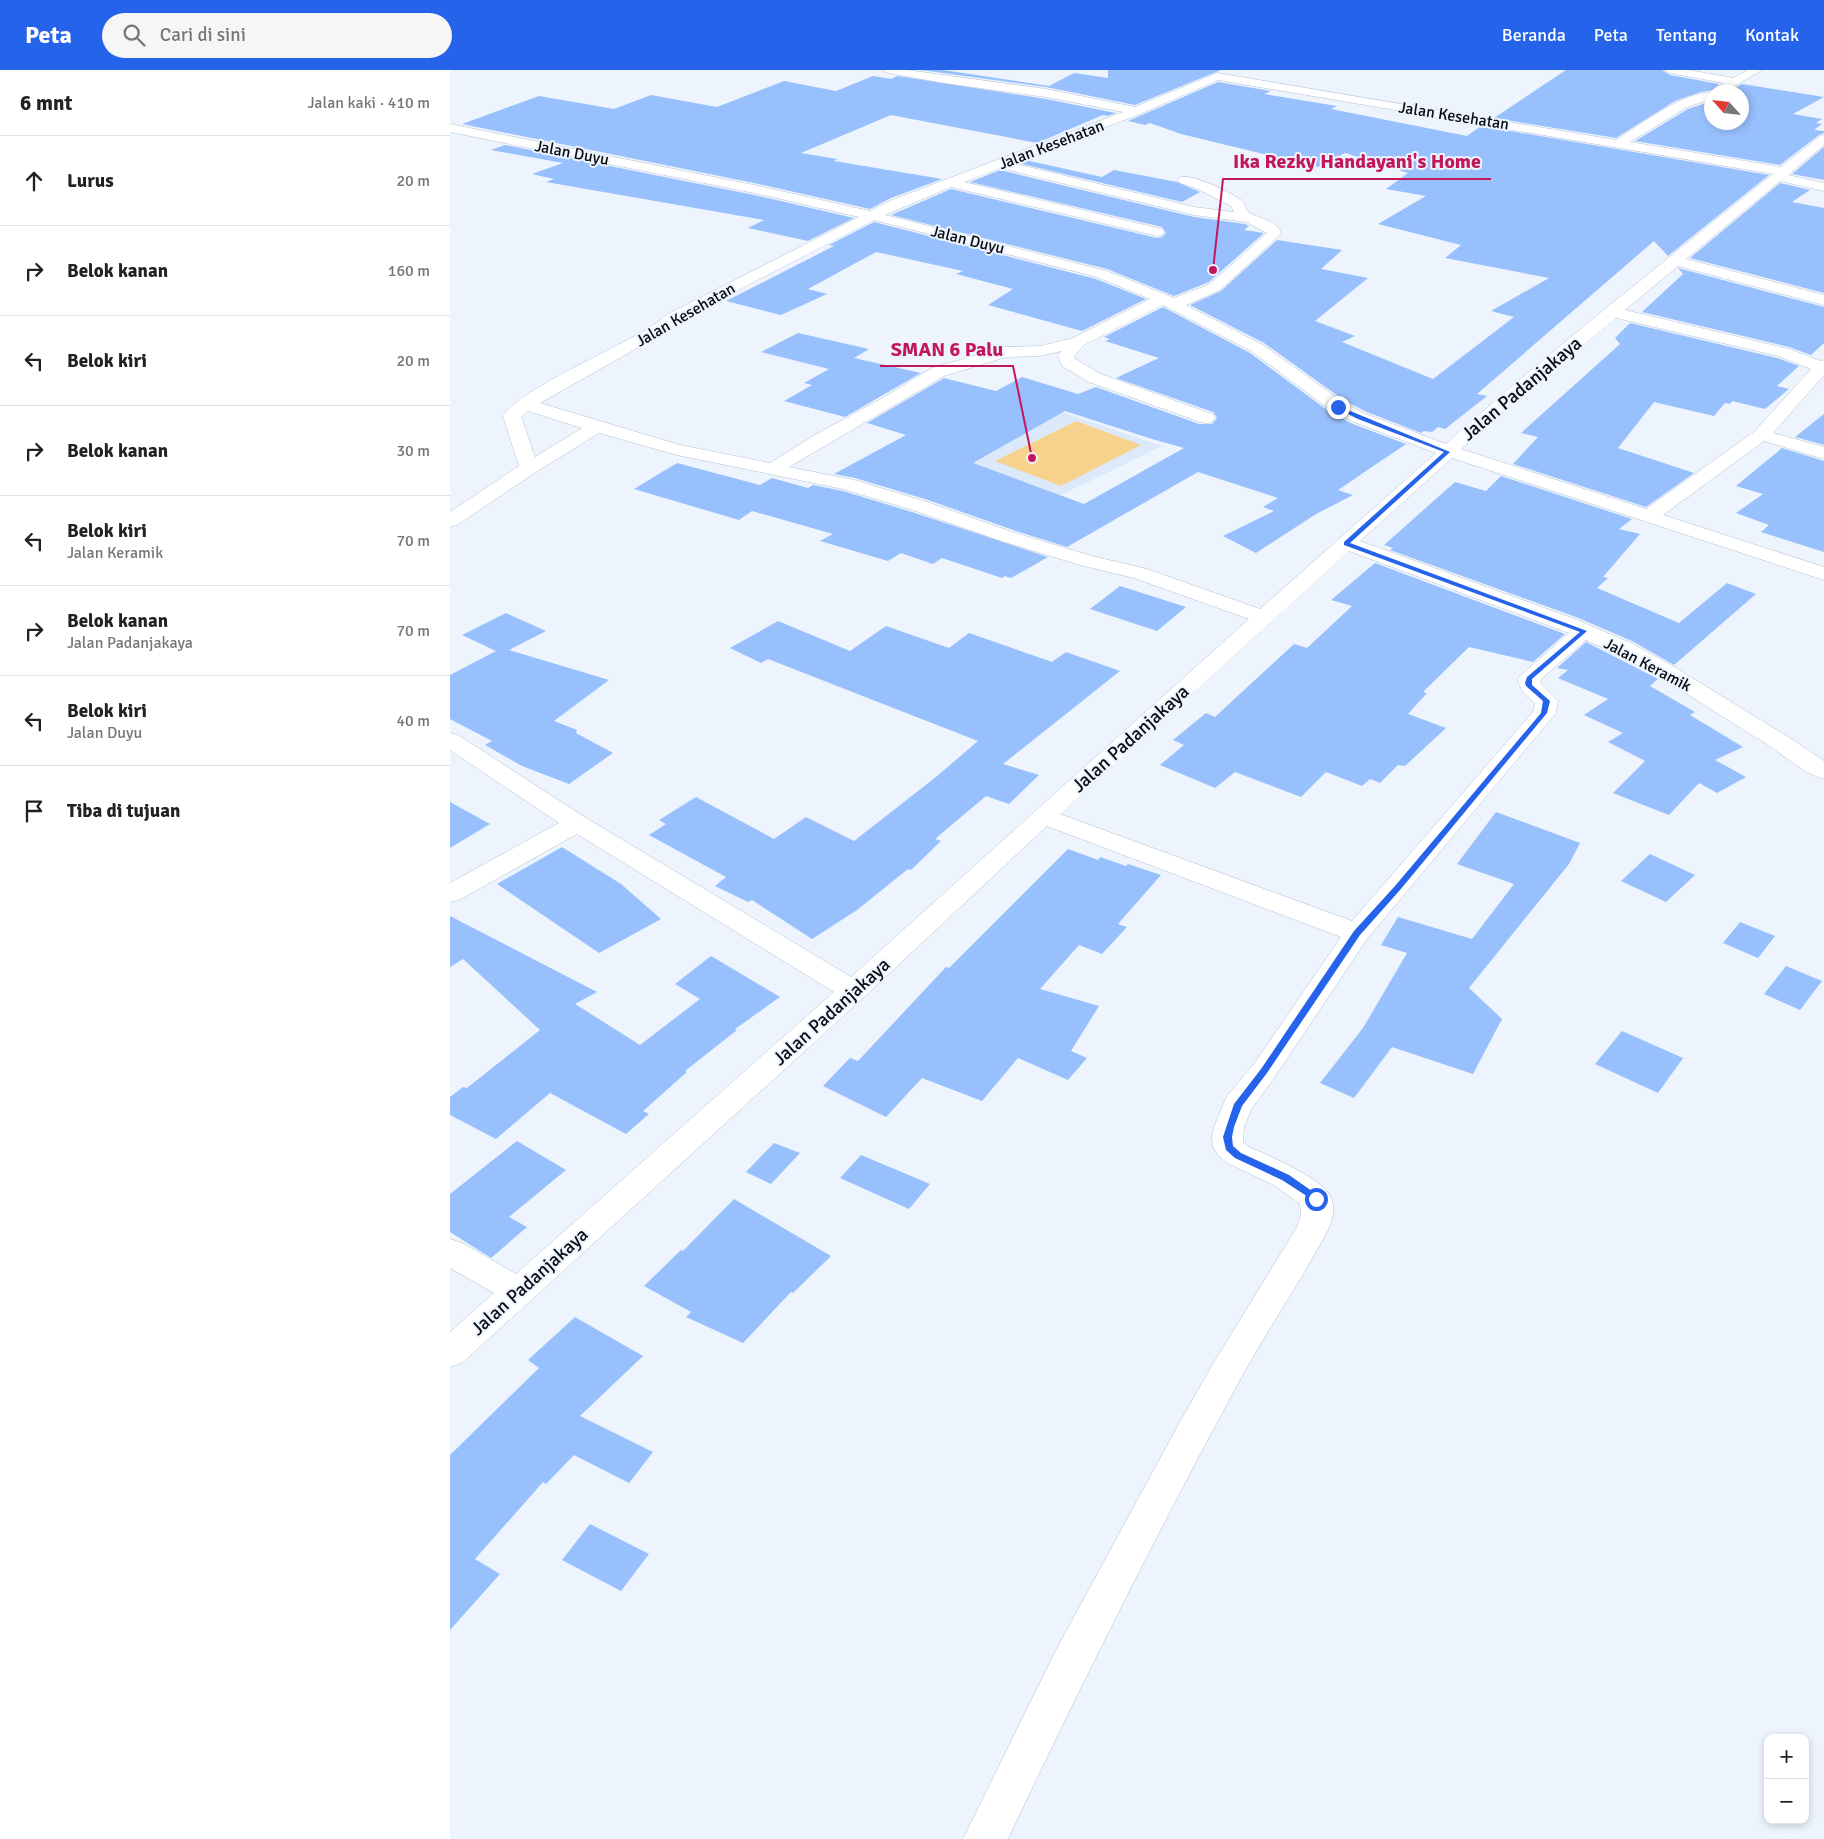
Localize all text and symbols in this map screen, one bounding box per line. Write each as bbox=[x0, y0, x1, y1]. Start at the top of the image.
search box bbox=[102, 13, 452, 58]
text: Peta bbox=[25, 20, 72, 50]
icon: search bbox=[120, 21, 148, 49]
text: Cari di sini bbox=[160, 23, 246, 47]
text: Beranda bbox=[1502, 24, 1566, 46]
text: Peta bbox=[1594, 24, 1628, 46]
text: Tentang bbox=[1656, 24, 1717, 46]
text: Kontak bbox=[1745, 24, 1799, 46]
north arrow bbox=[1704, 85, 1749, 130]
text: 6 mnt bbox=[20, 90, 72, 116]
text: Jalan kaki · 410 m bbox=[308, 93, 430, 113]
street label: Jalan Kesehatan bbox=[1397, 97, 1510, 135]
street label: Jalan Kesehatan bbox=[996, 116, 1107, 174]
street label: Jalan Duyu bbox=[533, 136, 611, 170]
callout: Ika Rezky Handayani's Home bbox=[1223, 144, 1491, 179]
text: Ika Rezky Handayani's Home bbox=[1233, 149, 1481, 174]
icon: ahead bbox=[20, 167, 48, 195]
text: Lurus bbox=[67, 169, 114, 193]
text: 20 m bbox=[396, 171, 430, 191]
street label: Jalan Duyu bbox=[929, 221, 1007, 259]
icon: right bbox=[20, 257, 48, 285]
text: Belok kanan bbox=[67, 259, 168, 283]
text: 160 m bbox=[388, 261, 430, 281]
street label: Jalan Kesehatan bbox=[632, 278, 739, 351]
callout: SMAN 6 Palu bbox=[880, 331, 1013, 366]
street label: Jalan Padanjakaya bbox=[1457, 332, 1587, 446]
text: SMAN 6 Palu bbox=[891, 337, 1003, 362]
icon: left bbox=[20, 347, 48, 375]
text: Belok kiri bbox=[67, 349, 147, 373]
text: 20 m bbox=[396, 351, 430, 371]
route end bbox=[1327, 396, 1350, 419]
icon: right bbox=[20, 437, 48, 465]
text: Belok kanan bbox=[67, 439, 168, 463]
text: 30 m bbox=[396, 441, 430, 461]
text: Belok kiri bbox=[67, 519, 147, 543]
icon: left bbox=[20, 527, 48, 555]
text: 70 m bbox=[396, 531, 430, 551]
text: Jalan Keramik bbox=[67, 543, 163, 563]
text: Belok kanan bbox=[67, 609, 168, 633]
icon: right bbox=[20, 617, 48, 645]
text: 70 m bbox=[396, 621, 430, 641]
text: Jalan Padanjakaya bbox=[67, 633, 193, 653]
street label: Jalan Keramik bbox=[1600, 633, 1695, 696]
street label: Jalan Padanjakaya bbox=[1067, 680, 1194, 798]
text: Belok kiri bbox=[67, 699, 147, 723]
icon: left bbox=[20, 707, 48, 735]
text: 40 m bbox=[396, 711, 430, 731]
text: Jalan Duyu bbox=[67, 723, 142, 743]
icon: arrive bbox=[20, 797, 48, 825]
text: Tiba di tujuan bbox=[67, 799, 180, 823]
street label: Jalan Padanjakaya bbox=[768, 953, 895, 1071]
route start bbox=[1305, 1188, 1328, 1211]
street label: Jalan Padanjakaya bbox=[466, 1223, 593, 1341]
map controls bbox=[1764, 1734, 1809, 1824]
button: + bbox=[1764, 1734, 1809, 1779]
button: − bbox=[1764, 1779, 1809, 1824]

